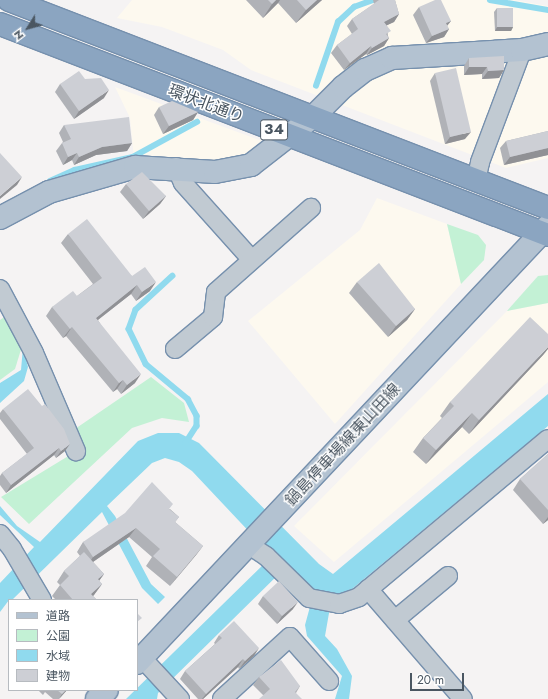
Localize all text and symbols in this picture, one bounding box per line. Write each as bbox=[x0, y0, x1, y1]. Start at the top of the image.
north arrow bbox=[8, 8, 48, 48]
text: N bbox=[9, 27, 27, 44]
street label: 環状北通り bbox=[165, 81, 247, 127]
road number: 34 bbox=[260, 117, 288, 143]
street label: 鍋島停車場線東山田線 bbox=[281, 380, 405, 510]
legend bbox=[8, 599, 138, 691]
text: 道路 bbox=[46, 607, 70, 625]
text: 公園 bbox=[46, 627, 70, 645]
text: 水域 bbox=[46, 647, 70, 665]
scale bar bbox=[412, 665, 466, 691]
text: 建物 bbox=[46, 667, 70, 685]
text: 20 m bbox=[417, 671, 444, 689]

